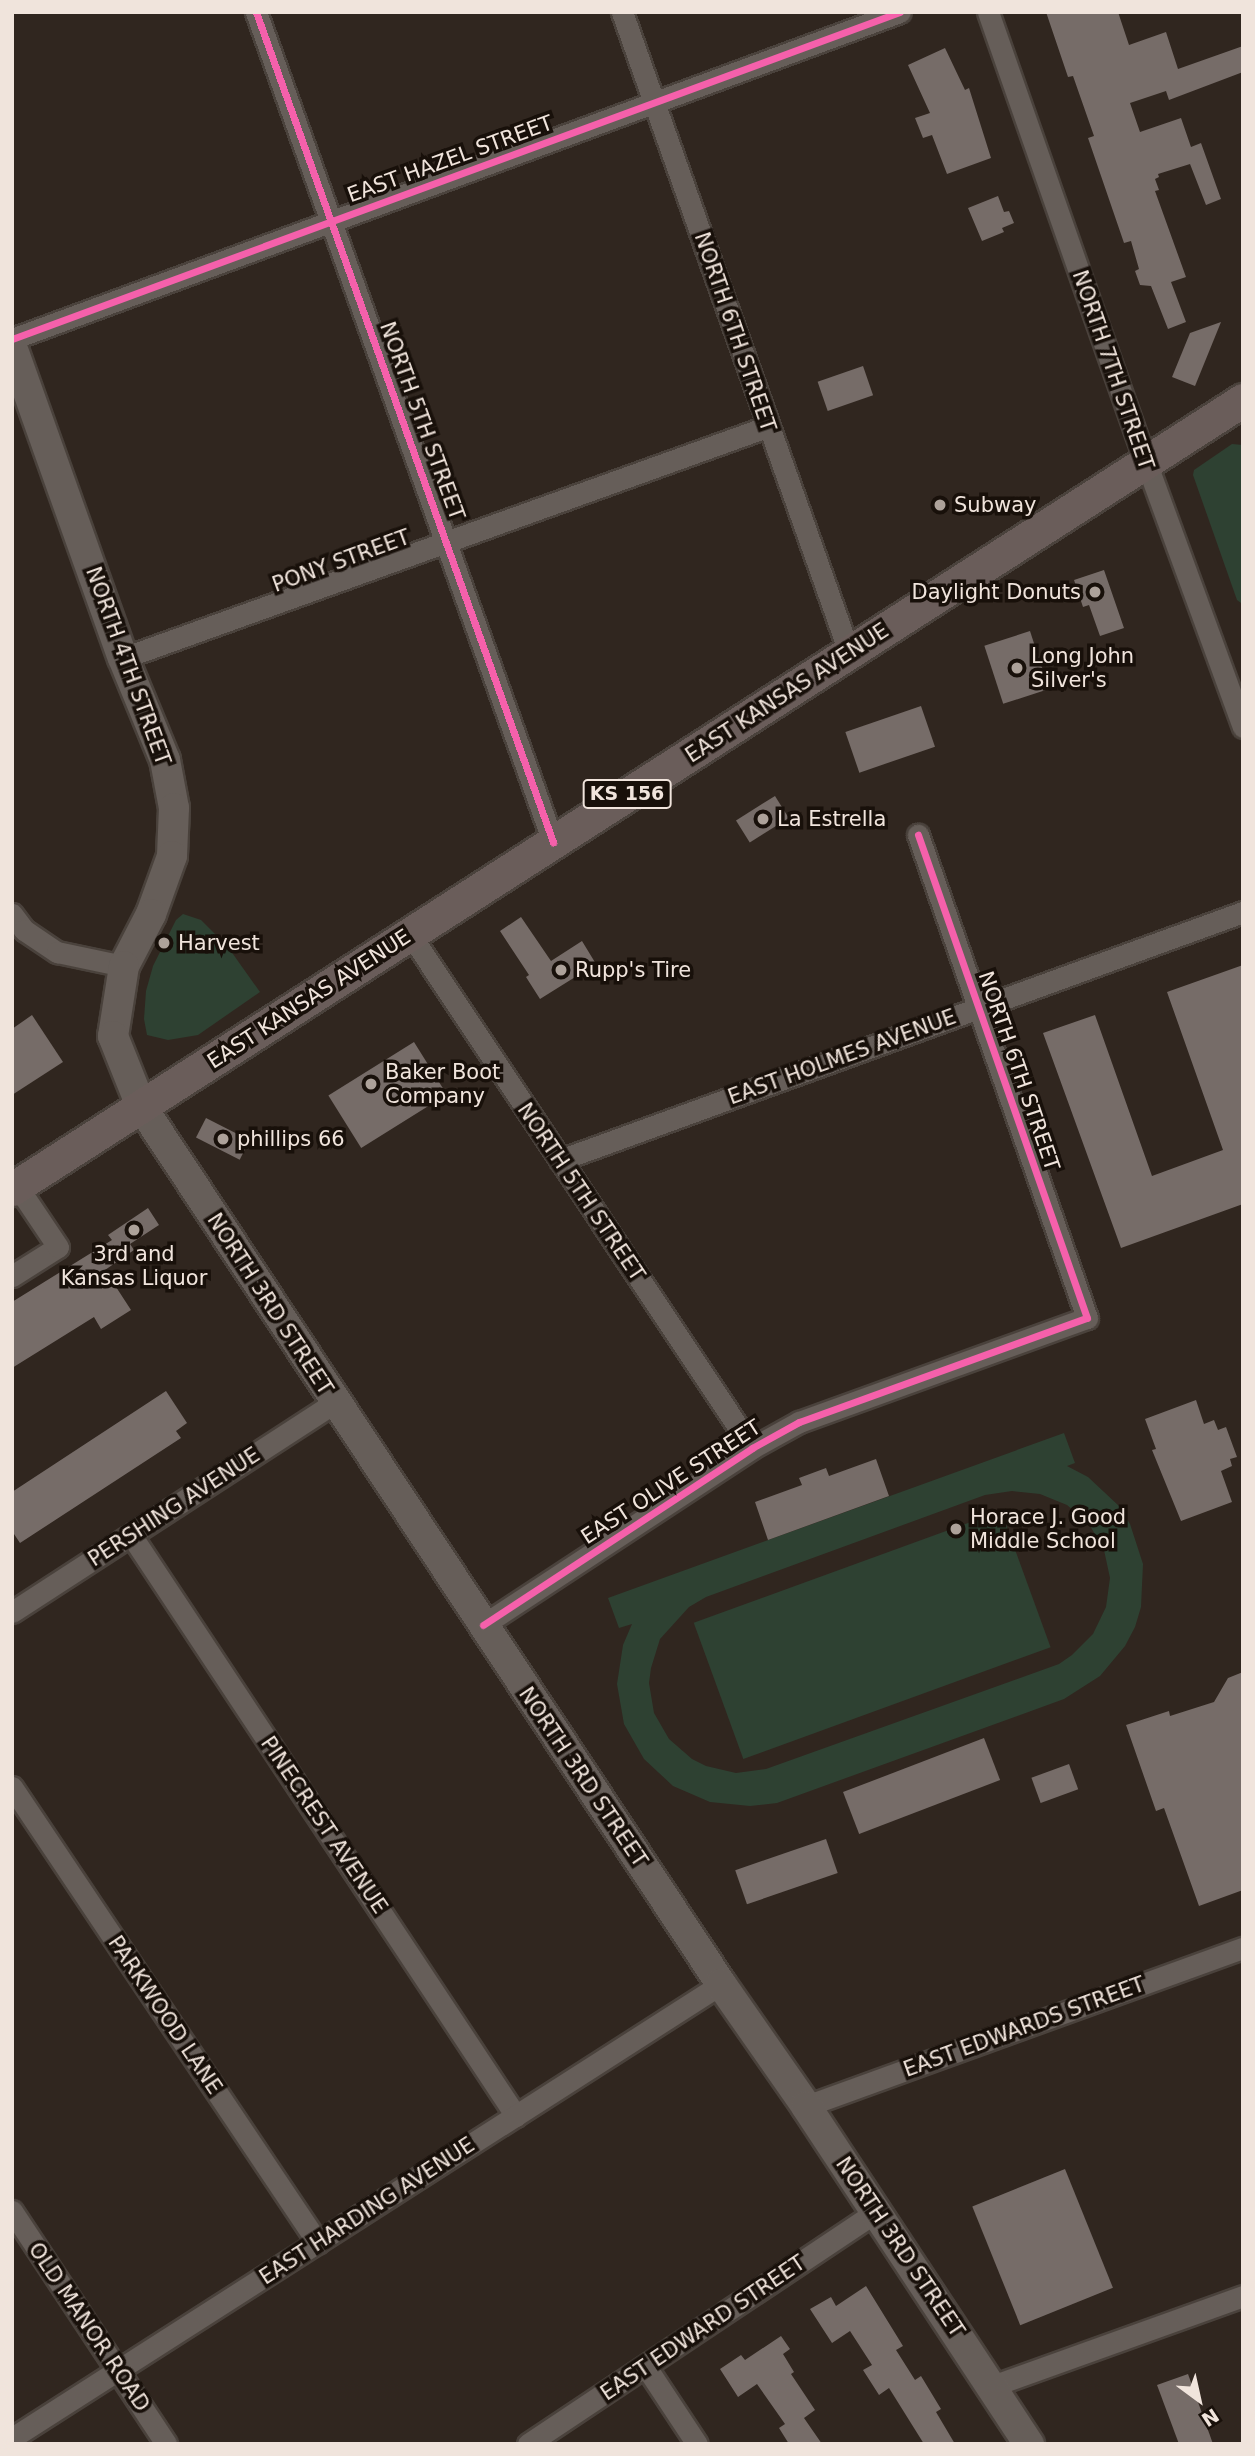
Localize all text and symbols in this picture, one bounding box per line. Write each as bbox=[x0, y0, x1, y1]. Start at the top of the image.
street label: EAST HAZEL STREET bbox=[344, 110, 556, 208]
street label: NORTH 6TH STREET bbox=[689, 229, 781, 435]
street label: NORTH 7TH STREET bbox=[1067, 267, 1159, 473]
street label: NORTH 5TH STREET bbox=[374, 318, 470, 524]
place label: Subway bbox=[954, 492, 1036, 518]
marker: Subway bbox=[932, 497, 948, 513]
street label: PONY STREET bbox=[269, 524, 413, 598]
street label: NORTH 4TH STREET bbox=[80, 563, 176, 769]
place label: Daylight Donuts bbox=[912, 579, 1081, 605]
marker: Daylight Donuts bbox=[1087, 584, 1103, 600]
street label: EAST KANSAS AVENUE bbox=[681, 618, 893, 768]
place label: Long John Silver's bbox=[1031, 643, 1134, 693]
marker: Long John Silver's bbox=[1009, 660, 1025, 676]
road number: KS 156 bbox=[582, 778, 672, 810]
place label: La Estrella bbox=[777, 806, 886, 832]
marker: La Estrella bbox=[755, 811, 771, 827]
street label: EAST KANSAS AVENUE bbox=[203, 924, 415, 1074]
place label: Harvest bbox=[178, 930, 260, 956]
marker: Harvest bbox=[156, 935, 172, 951]
place label: Rupp's Tire bbox=[575, 957, 691, 983]
marker: Rupp's Tire bbox=[553, 962, 569, 978]
street label: NORTH 6TH STREET bbox=[973, 968, 1065, 1174]
street label: EAST HOLMES AVENUE bbox=[725, 1004, 959, 1110]
place label: Baker Boot Company bbox=[385, 1059, 500, 1109]
marker: Baker Boot Company bbox=[363, 1076, 379, 1092]
street label: NORTH 5TH STREET bbox=[512, 1098, 650, 1286]
place label: phillips 66 bbox=[237, 1126, 345, 1152]
marker: phillips 66 bbox=[215, 1131, 231, 1147]
street label: NORTH 3RD STREET bbox=[202, 1208, 338, 1400]
marker: 3rd and Kansas Liquor bbox=[126, 1222, 142, 1238]
place label: 3rd and Kansas Liquor bbox=[61, 1241, 207, 1291]
street label: EAST OLIVE STREET bbox=[576, 1414, 766, 1550]
street label: PERSHING AVENUE bbox=[83, 1442, 265, 1572]
place label: Horace J. Good Middle School bbox=[970, 1504, 1126, 1554]
marker: Horace J. Good Middle School bbox=[948, 1521, 964, 1537]
street label: NORTH 3RD STREET bbox=[513, 1682, 653, 1872]
street label: PINECREST AVENUE bbox=[255, 1732, 393, 1918]
street label: PARKWOOD LANE bbox=[103, 1931, 227, 2099]
street label: EAST EDWARDS STREET bbox=[900, 1972, 1148, 2082]
street label: EAST HARDING AVENUE bbox=[255, 2132, 479, 2290]
street label: NORTH 3RD STREET bbox=[830, 2152, 970, 2342]
street label: OLD MANOR ROAD bbox=[23, 2238, 155, 2416]
street label: EAST EDWARD STREET bbox=[596, 2250, 810, 2406]
north arrow bbox=[1164, 2365, 1234, 2435]
text: N bbox=[1198, 2404, 1223, 2431]

